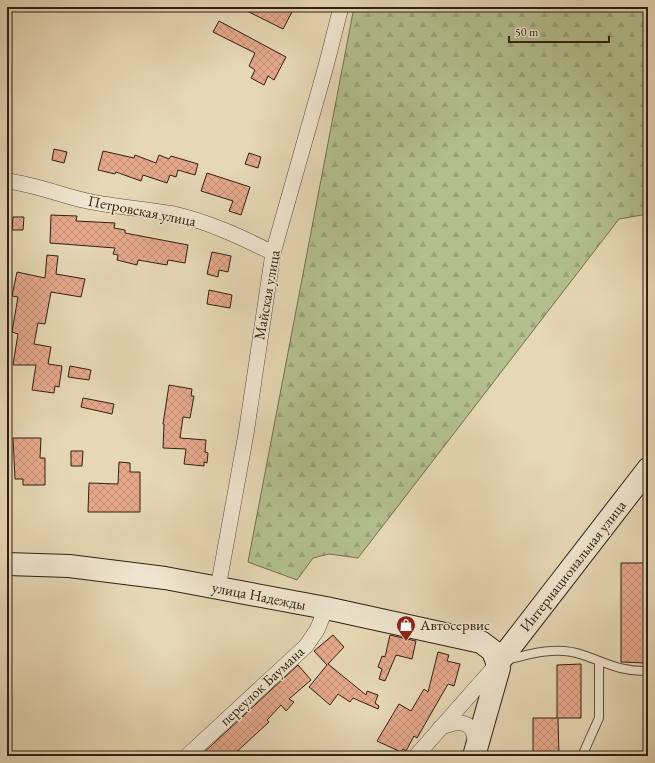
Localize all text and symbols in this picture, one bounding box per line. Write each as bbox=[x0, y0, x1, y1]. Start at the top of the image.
scale bar bbox=[509, 18, 609, 44]
text: 50 m bbox=[515, 24, 539, 40]
street label: Петровская улица bbox=[87, 191, 198, 230]
street label: Майская улица bbox=[249, 249, 284, 341]
street label: Интернациональная улица bbox=[515, 496, 630, 635]
street label: улица Надежды bbox=[211, 577, 308, 614]
shop icon: Автосервис bbox=[395, 614, 417, 642]
place label: Автосервис bbox=[419, 615, 490, 634]
street label: переулок Баумана bbox=[216, 642, 308, 730]

